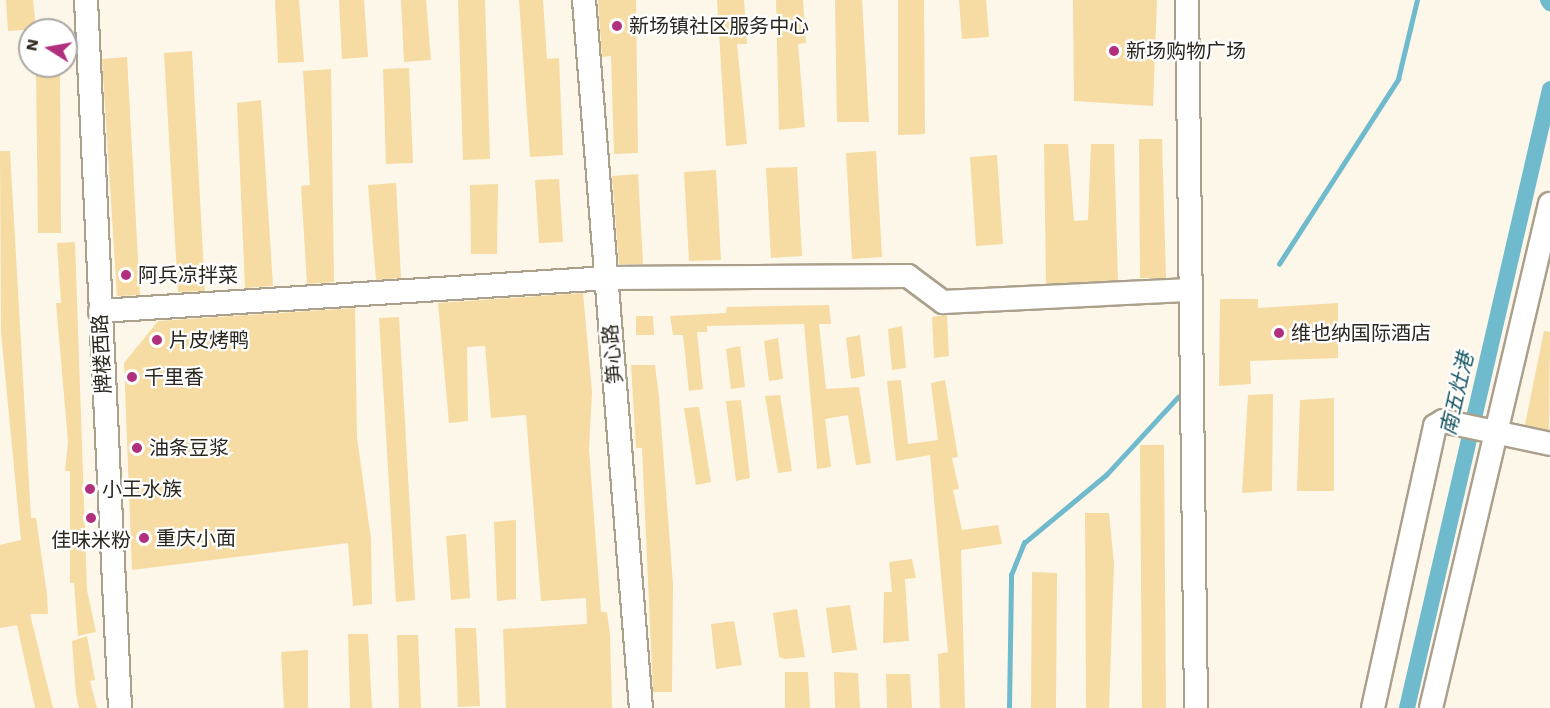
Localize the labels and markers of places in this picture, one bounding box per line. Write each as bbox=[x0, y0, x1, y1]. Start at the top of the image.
place label: 新场镇社区服务中心 bbox=[629, 14, 809, 38]
marker: 新场镇社区服务中心 bbox=[610, 19, 624, 33]
place label: 新场购物广场 bbox=[1126, 39, 1246, 63]
marker: 新场购物广场 bbox=[1107, 44, 1121, 58]
place label: 阿兵凉拌菜 bbox=[138, 263, 238, 287]
marker: 阿兵凉拌菜 bbox=[119, 268, 133, 282]
place label: 维也纳国际酒店 bbox=[1291, 321, 1431, 345]
marker: 维也纳国际酒店 bbox=[1272, 326, 1286, 340]
place label: 片皮烤鸭 bbox=[169, 328, 249, 352]
marker: 片皮烤鸭 bbox=[150, 333, 164, 347]
place label: 千里香 bbox=[144, 365, 204, 389]
marker: 千里香 bbox=[125, 370, 139, 384]
place label: 油条豆浆 bbox=[149, 436, 229, 460]
marker: 油条豆浆 bbox=[130, 441, 144, 455]
place label: 小王水族 bbox=[102, 477, 182, 501]
marker: 小王水族 bbox=[83, 482, 97, 496]
marker: 佳味米粉 bbox=[84, 511, 98, 525]
place label: 重庆小面 bbox=[156, 526, 236, 550]
place label: 佳味米粉 bbox=[51, 528, 131, 552]
marker: 重庆小面 bbox=[137, 531, 151, 545]

